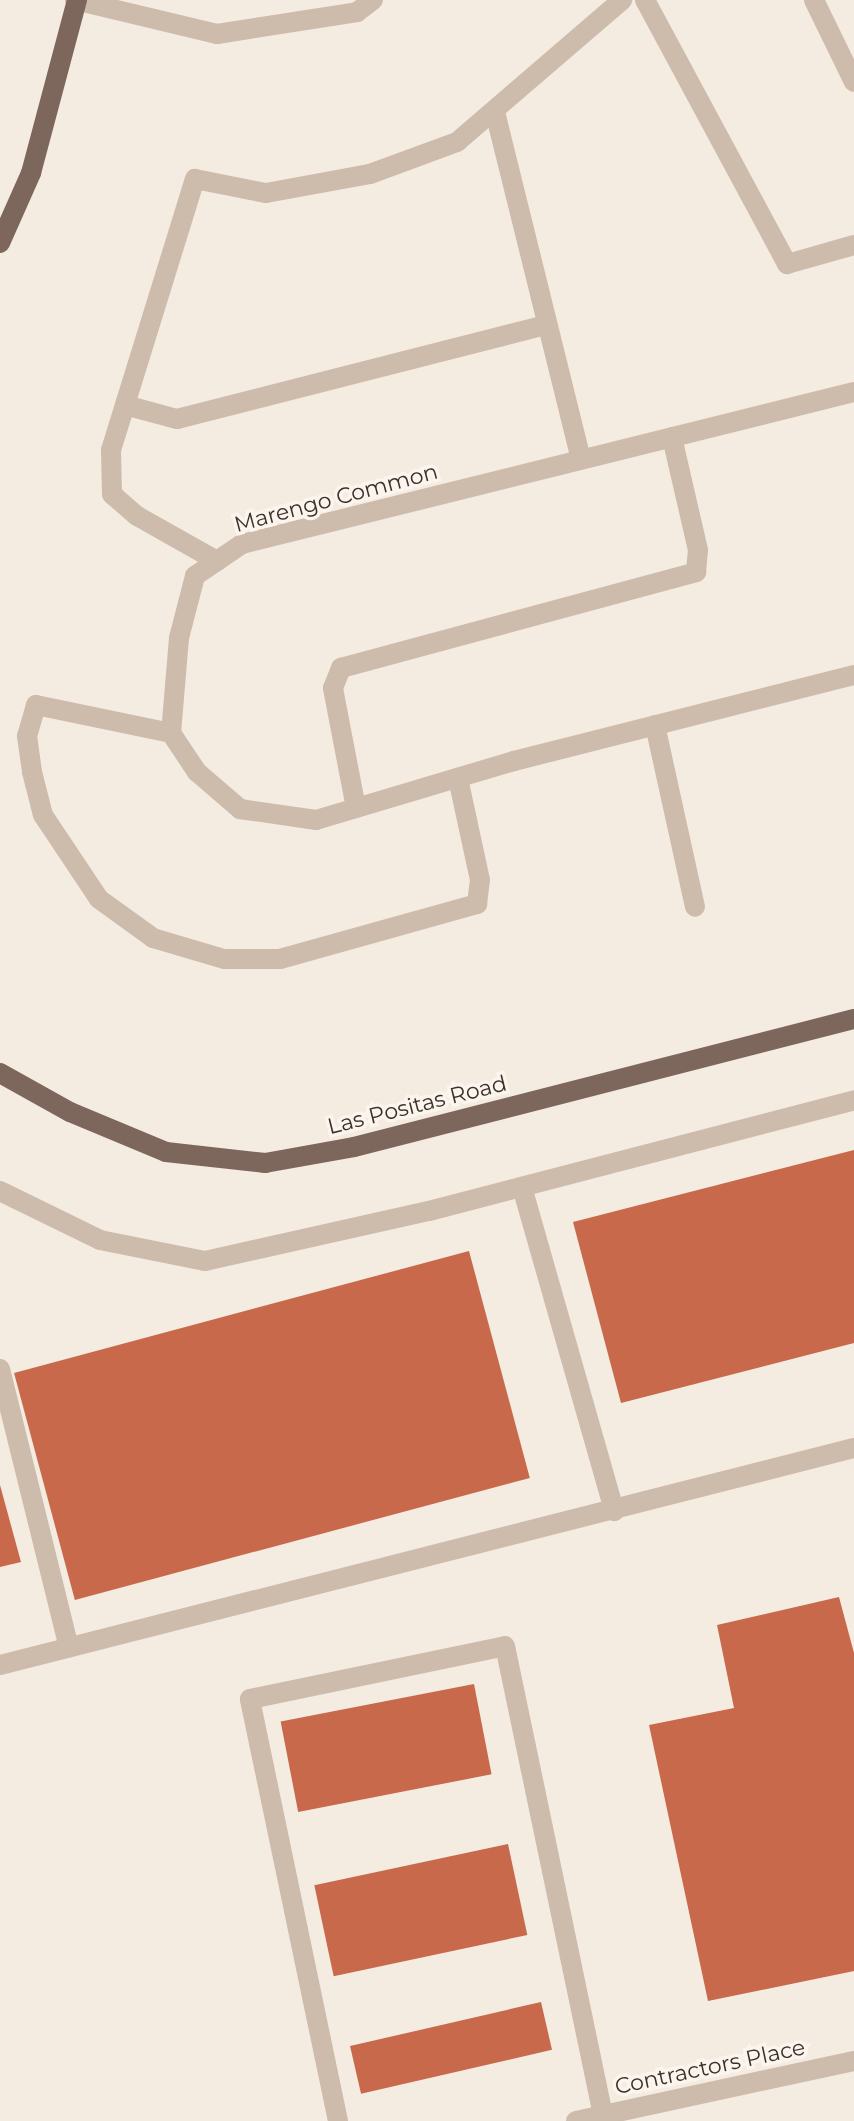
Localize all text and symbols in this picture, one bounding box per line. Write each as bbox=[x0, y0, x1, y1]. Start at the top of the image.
street label: Marengo Common bbox=[231, 458, 441, 538]
street label: Las Positas Road bbox=[325, 1070, 509, 1140]
street label: Contractors Place bbox=[612, 2034, 808, 2100]

